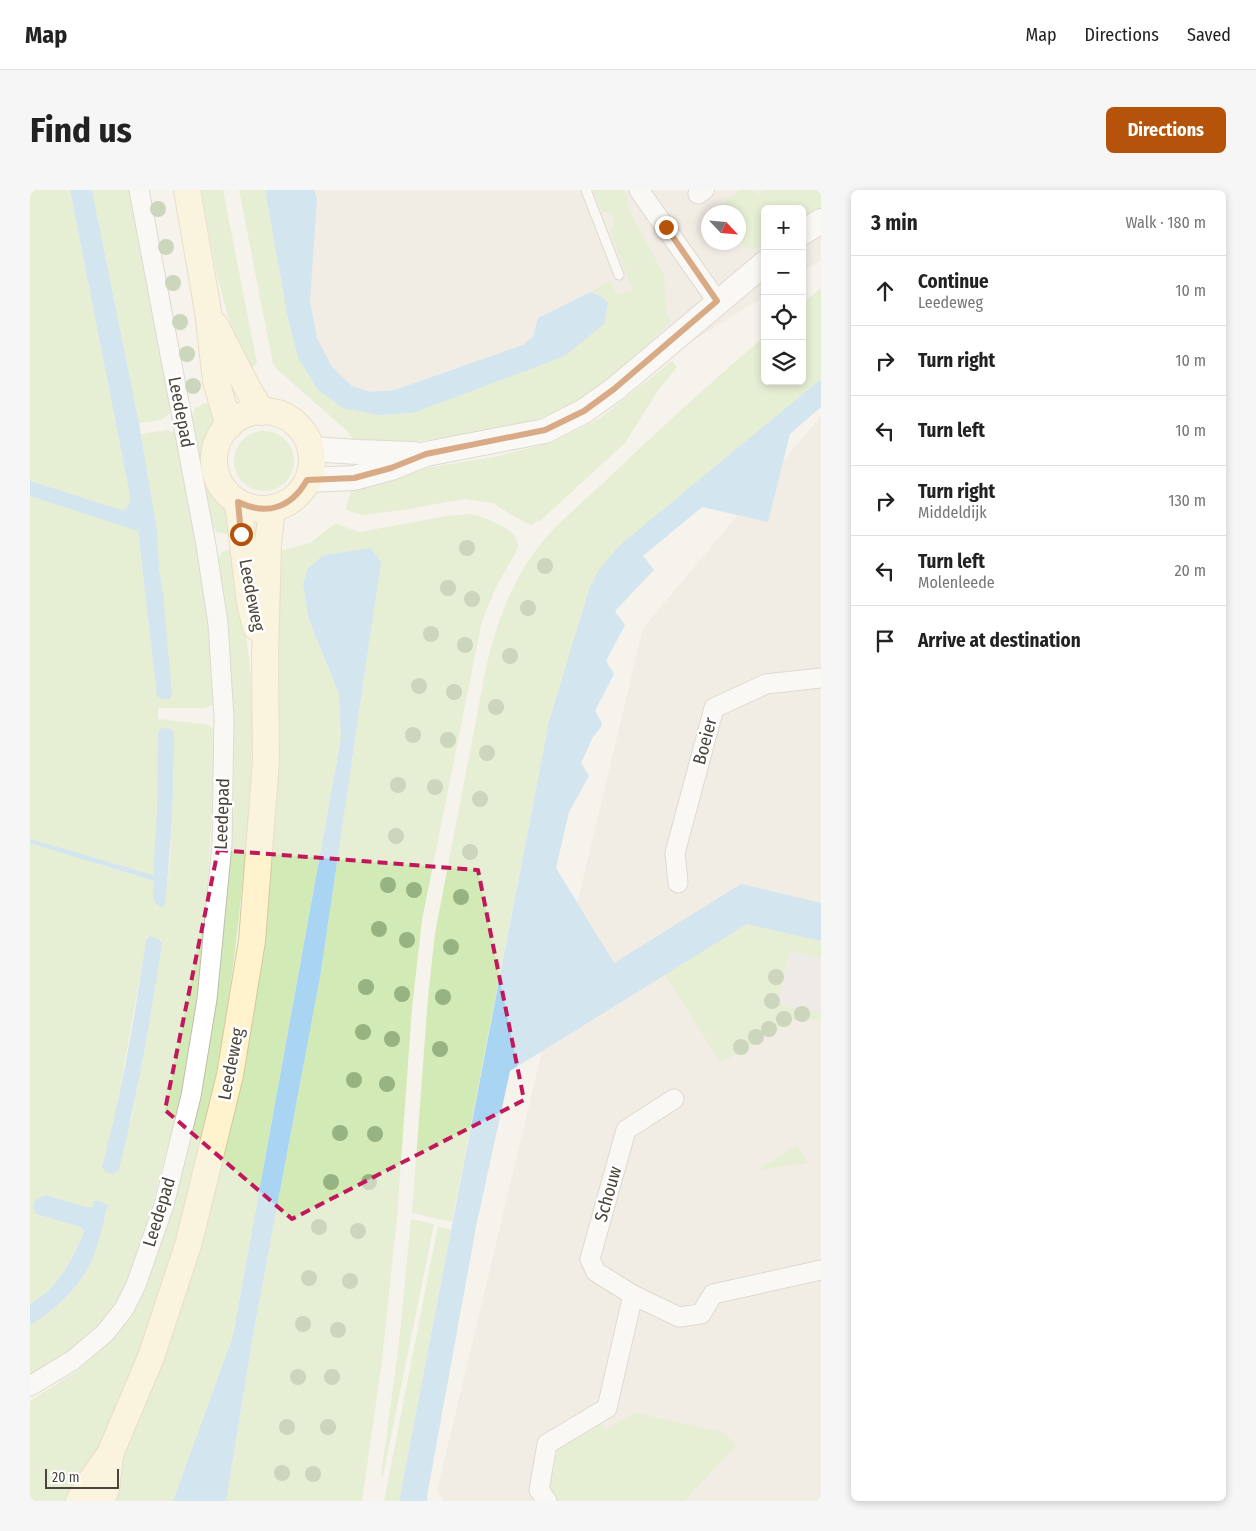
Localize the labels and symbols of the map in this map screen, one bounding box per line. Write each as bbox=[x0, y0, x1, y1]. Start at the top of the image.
north arrow bbox=[701, 205, 746, 250]
route end bbox=[655, 216, 678, 239]
street label: Leedepad bbox=[163, 375, 199, 449]
route start bbox=[230, 523, 253, 546]
street label: Leedeweg bbox=[234, 557, 270, 633]
street label: Boeier bbox=[688, 714, 722, 767]
street label: Leedepad bbox=[210, 778, 234, 850]
street label: Leedeweg bbox=[213, 1026, 249, 1102]
street label: Schouw bbox=[590, 1163, 626, 1224]
street label: Leedepad bbox=[138, 1174, 180, 1250]
scale bar bbox=[45, 1466, 119, 1489]

